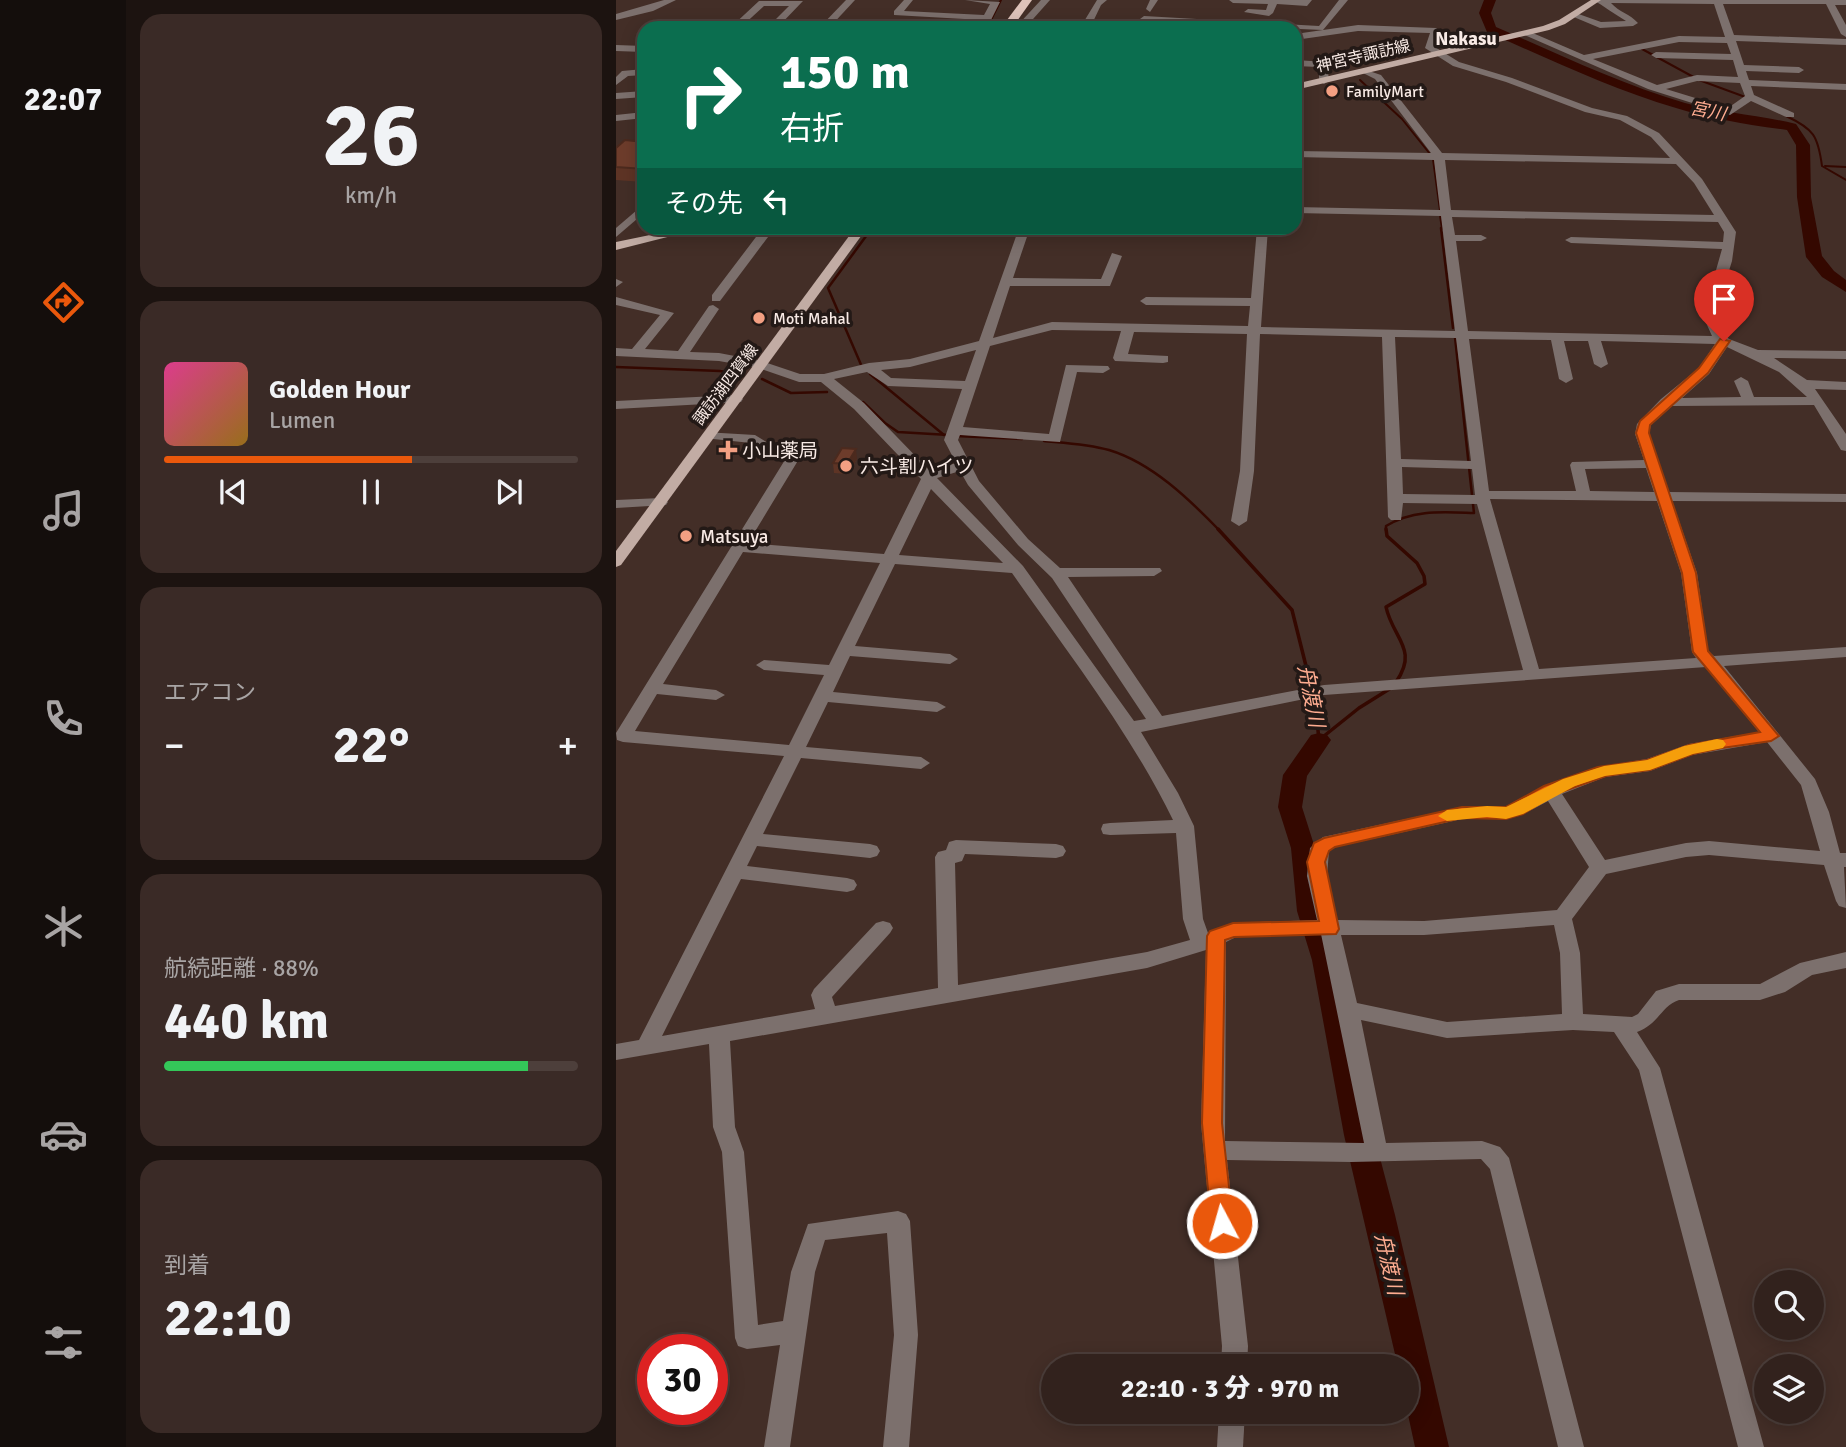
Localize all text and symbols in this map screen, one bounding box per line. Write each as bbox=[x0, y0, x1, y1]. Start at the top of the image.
district label: Nakasu bbox=[1435, 27, 1497, 51]
street label: 神宮寺諏訪線 bbox=[1314, 35, 1412, 77]
text: 150 m bbox=[780, 42, 910, 102]
icon: right bbox=[665, 49, 756, 140]
text: 26 bbox=[322, 79, 420, 192]
text: 22:07 bbox=[24, 80, 102, 119]
place label: FamilyMart bbox=[1346, 82, 1424, 102]
marker: FamilyMart bbox=[1324, 83, 1340, 99]
water label: 宮川 bbox=[1688, 97, 1730, 126]
text: 右折 bbox=[780, 109, 844, 148]
text: km/h bbox=[345, 181, 397, 210]
icon: left bbox=[757, 182, 795, 220]
text: その先 bbox=[665, 188, 743, 220]
pin bbox=[1694, 269, 1754, 341]
icon: directions bbox=[39, 278, 88, 327]
icon: arrive bbox=[1705, 280, 1743, 318]
place label: Moti Mahal bbox=[773, 309, 851, 329]
marker: Moti Mahal bbox=[751, 310, 767, 326]
street label: 諏訪湖四賀線 bbox=[689, 340, 763, 429]
text: Golden Hour bbox=[269, 374, 410, 406]
text: Lumen bbox=[269, 406, 335, 435]
place label: 小山薬局 bbox=[742, 439, 818, 463]
marker: 小山薬局 bbox=[720, 442, 736, 458]
place label: 六斗割ハイツ bbox=[860, 455, 974, 479]
marker: 六斗割ハイツ bbox=[838, 458, 854, 474]
icon: previous bbox=[214, 473, 252, 511]
icon: pause bbox=[352, 473, 390, 511]
icon: next bbox=[490, 473, 528, 511]
icon: music bbox=[39, 486, 88, 535]
place label: Matsuya bbox=[700, 525, 768, 549]
marker: Matsuya bbox=[678, 528, 694, 544]
water label: 舟渡川 bbox=[1292, 663, 1330, 731]
text: エアコン bbox=[164, 678, 256, 707]
icon: phone bbox=[39, 694, 88, 743]
text: 22° bbox=[333, 713, 409, 777]
text: − bbox=[164, 722, 185, 769]
text: + bbox=[557, 722, 578, 769]
icon: climate bbox=[39, 902, 88, 951]
text: 航続距離 · 88% bbox=[164, 954, 319, 983]
text: 440 km bbox=[164, 989, 329, 1053]
icon: car bbox=[39, 1110, 88, 1159]
position arrow bbox=[1185, 1186, 1259, 1260]
water label: 舟渡川 bbox=[1369, 1230, 1409, 1300]
text: 到着 bbox=[164, 1251, 210, 1280]
map controls bbox=[1754, 1270, 1824, 1424]
button: search bbox=[1754, 1270, 1824, 1340]
text: 22:10 bbox=[164, 1286, 292, 1350]
icon: filters bbox=[39, 1318, 88, 1367]
speed limit sign: 30 bbox=[637, 1334, 728, 1425]
button: layers bbox=[1754, 1354, 1824, 1424]
text: 22:10 · 3 分 · 970 m bbox=[1121, 1373, 1339, 1405]

